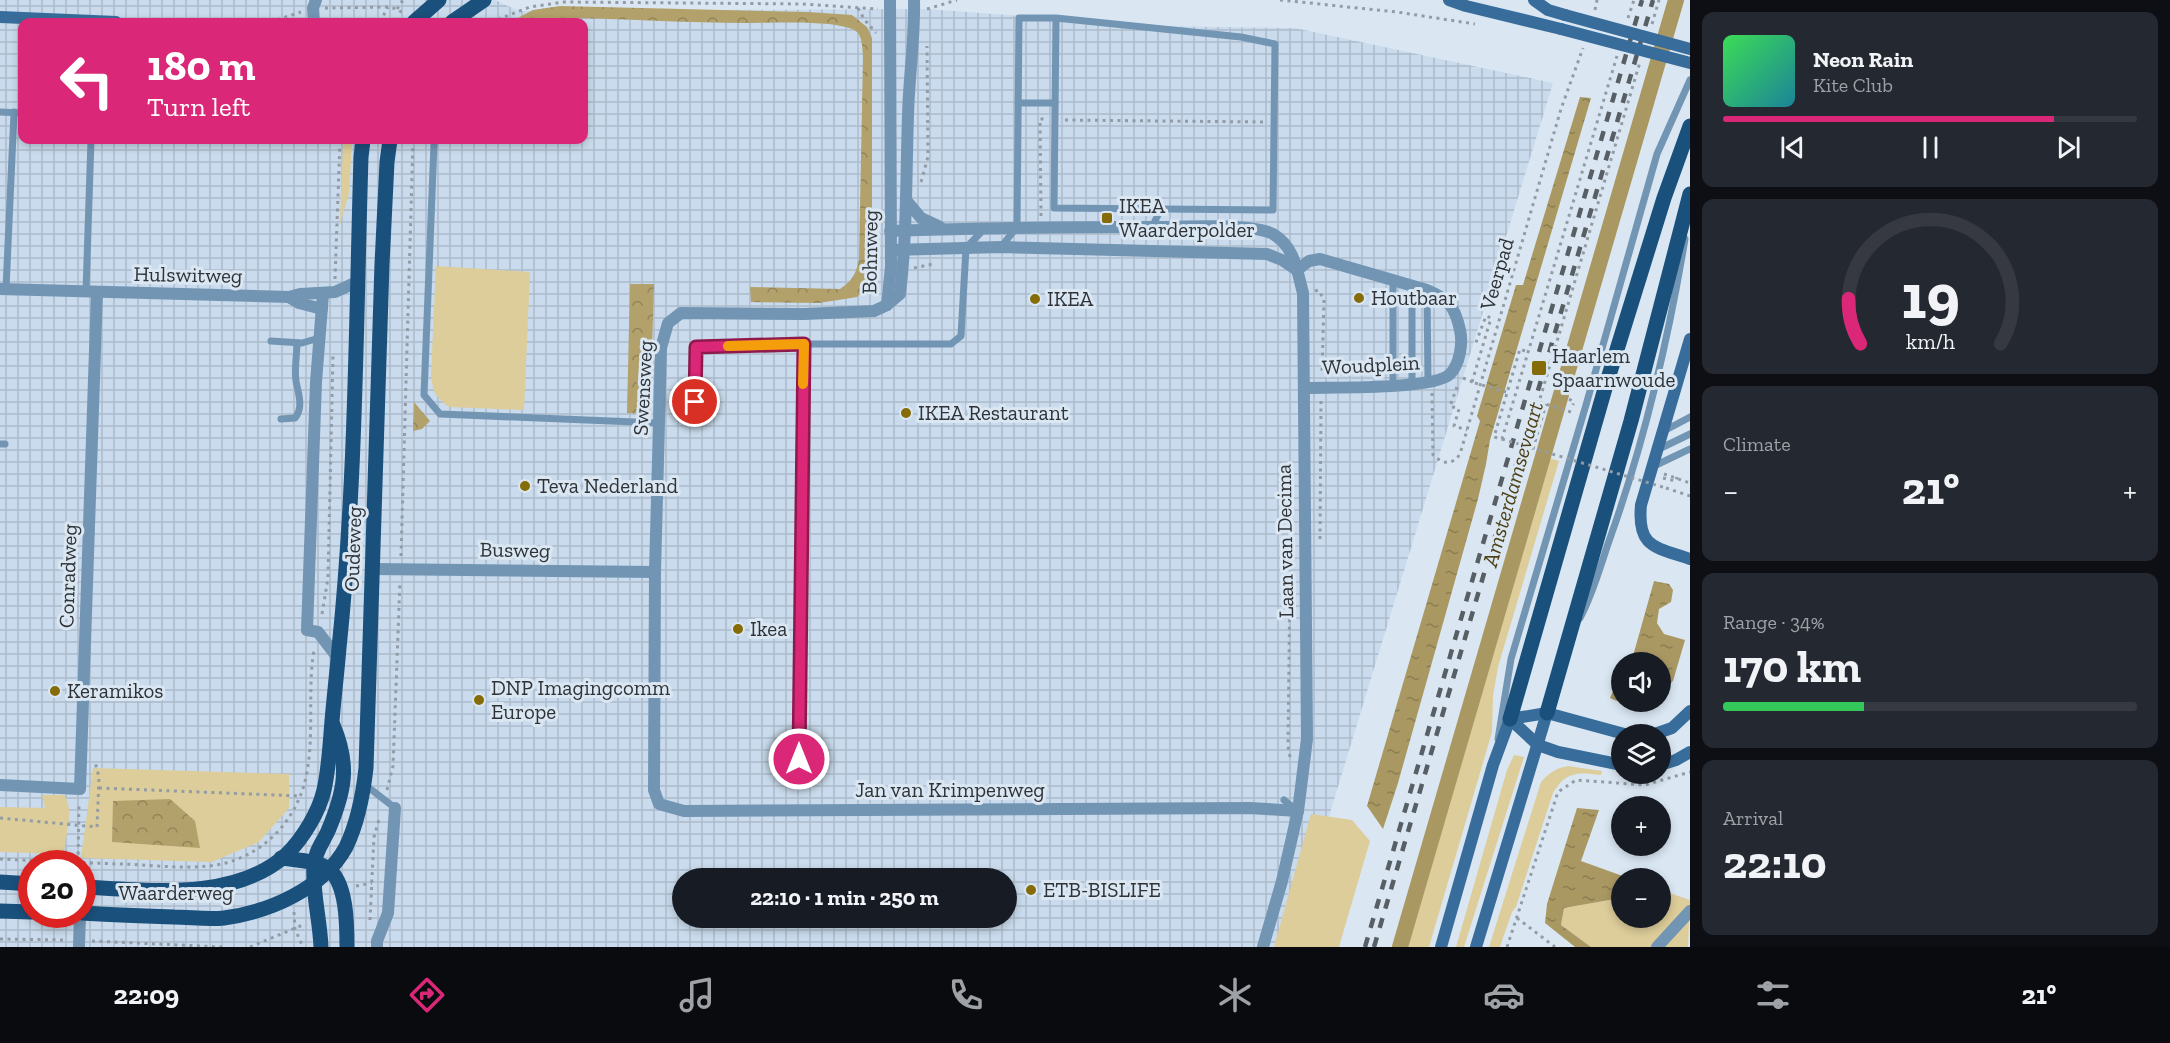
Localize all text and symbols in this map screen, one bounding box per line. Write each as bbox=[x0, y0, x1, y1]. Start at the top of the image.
text: 180 m bbox=[147, 40, 255, 91]
icon: left bbox=[48, 42, 126, 120]
text: Neon Rain bbox=[1813, 46, 1913, 73]
text: Kite Club bbox=[1813, 73, 1893, 97]
text: Turn left bbox=[147, 91, 250, 123]
icon: previous bbox=[1776, 131, 1809, 164]
icon: pause bbox=[1914, 131, 1947, 164]
icon: next bbox=[2052, 131, 2085, 164]
place label: IKEA Waarderpolder bbox=[1119, 193, 1255, 242]
street label: Bohnweg bbox=[856, 209, 883, 294]
marker: IKEA Waarderpolder bbox=[1100, 211, 1114, 225]
street label: Veerpad bbox=[1474, 234, 1519, 314]
text: 19 bbox=[1901, 259, 1959, 334]
street label: Hulswitweg bbox=[133, 261, 243, 288]
place label: Houtbaar bbox=[1371, 285, 1457, 310]
place label: IKEA bbox=[1047, 286, 1094, 311]
marker: Houtbaar bbox=[1352, 291, 1366, 305]
marker: IKEA bbox=[1028, 292, 1042, 306]
text: km/h bbox=[1906, 329, 1954, 354]
street label: Swensweg bbox=[628, 339, 658, 436]
place label: Haarlem Spaarnwoude bbox=[1552, 343, 1675, 392]
street label: Woudplein bbox=[1322, 349, 1420, 380]
marker: Haarlem Spaarnwoude bbox=[1530, 359, 1548, 377]
pin bbox=[669, 376, 720, 427]
icon: arrive bbox=[678, 385, 711, 418]
water label: Amsterdamsevaart bbox=[1476, 398, 1549, 571]
place label: IKEA Restaurant bbox=[918, 400, 1069, 425]
marker: IKEA Restaurant bbox=[899, 406, 913, 420]
text: Climate bbox=[1723, 432, 1791, 456]
text: 21° bbox=[1902, 462, 1960, 516]
street label: Laan van Decima bbox=[1271, 464, 1298, 618]
text: − bbox=[1723, 471, 1738, 510]
text: + bbox=[2123, 471, 2137, 510]
place label: Teva Nederland bbox=[537, 473, 679, 498]
marker: Teva Nederland bbox=[518, 479, 532, 493]
street label: Oudeweg bbox=[339, 505, 367, 592]
street label: Conradweg bbox=[53, 523, 82, 628]
street label: Busweg bbox=[479, 536, 551, 563]
text: Range · 34% bbox=[1723, 610, 1825, 634]
place label: Ikea bbox=[750, 616, 787, 641]
marker: Ikea bbox=[731, 622, 745, 636]
text: 170 km bbox=[1723, 640, 1861, 694]
map controls bbox=[1611, 652, 1671, 928]
button: sound bbox=[1611, 652, 1671, 712]
place label: DNP Imagingcomm Europe bbox=[491, 675, 670, 724]
place label: Keramikos bbox=[67, 678, 163, 703]
marker: Keramikos bbox=[48, 684, 62, 698]
marker: DNP Imagingcomm Europe bbox=[472, 693, 486, 707]
button: layers bbox=[1611, 724, 1671, 784]
position arrow bbox=[767, 727, 831, 791]
street label: Jan van Krimpenweg bbox=[855, 777, 1045, 802]
button: + bbox=[1611, 796, 1671, 856]
text: Arrival bbox=[1723, 806, 1783, 830]
text: 22:10 bbox=[1723, 836, 1827, 890]
speed limit sign: 20 bbox=[18, 850, 96, 928]
button: − bbox=[1611, 868, 1671, 928]
place label: ETB-BISLIFE bbox=[1043, 877, 1161, 902]
street label: Waarderweg bbox=[118, 880, 234, 905]
marker: ETB-BISLIFE bbox=[1024, 883, 1038, 897]
text: 22:10 · 1 min · 250 m bbox=[750, 884, 939, 911]
icon: directions bbox=[406, 974, 448, 1016]
icon: music bbox=[676, 974, 718, 1016]
icon: phone bbox=[945, 974, 987, 1016]
icon: climate bbox=[1214, 974, 1256, 1016]
icon: car bbox=[1483, 974, 1525, 1016]
icon: filters bbox=[1752, 974, 1794, 1016]
text: 22:09 bbox=[114, 979, 179, 1011]
text: 21° bbox=[2022, 979, 2056, 1011]

